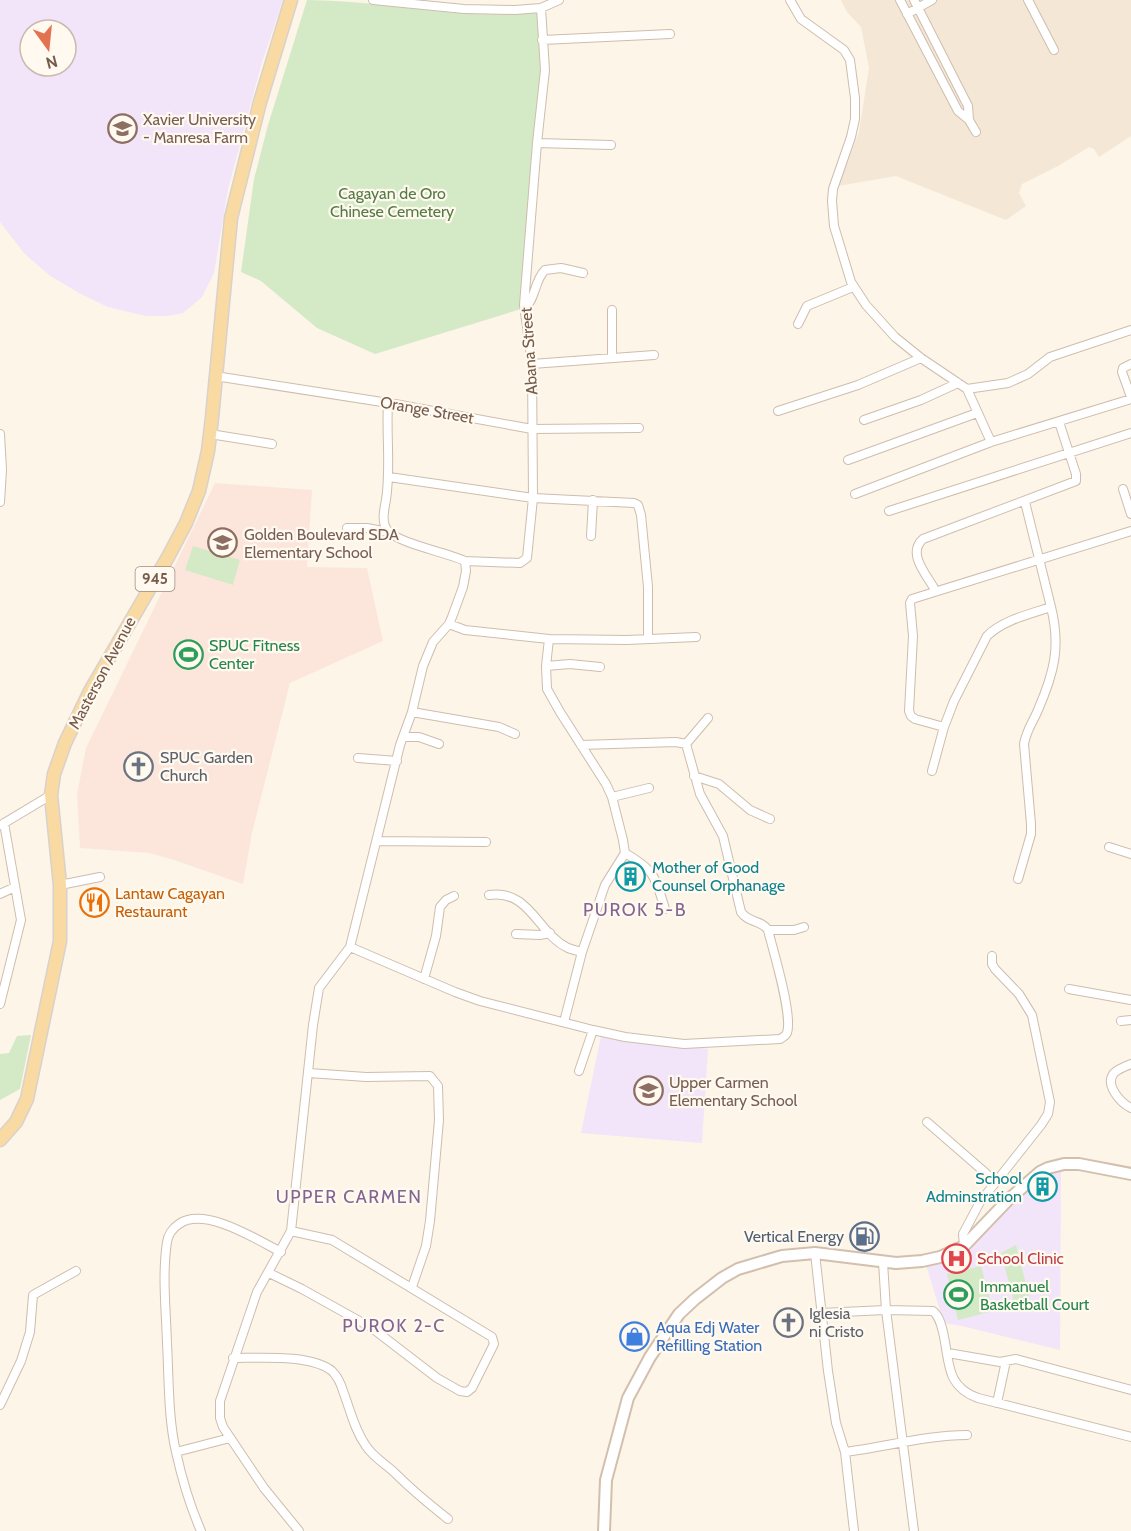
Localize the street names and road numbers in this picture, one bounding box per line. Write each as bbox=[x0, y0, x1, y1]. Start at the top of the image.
street label: Abana Street bbox=[516, 306, 542, 395]
street label: Orange Street bbox=[379, 392, 476, 428]
road number: 945 bbox=[136, 567, 174, 591]
street label: Masterson Avenue bbox=[64, 614, 140, 732]

